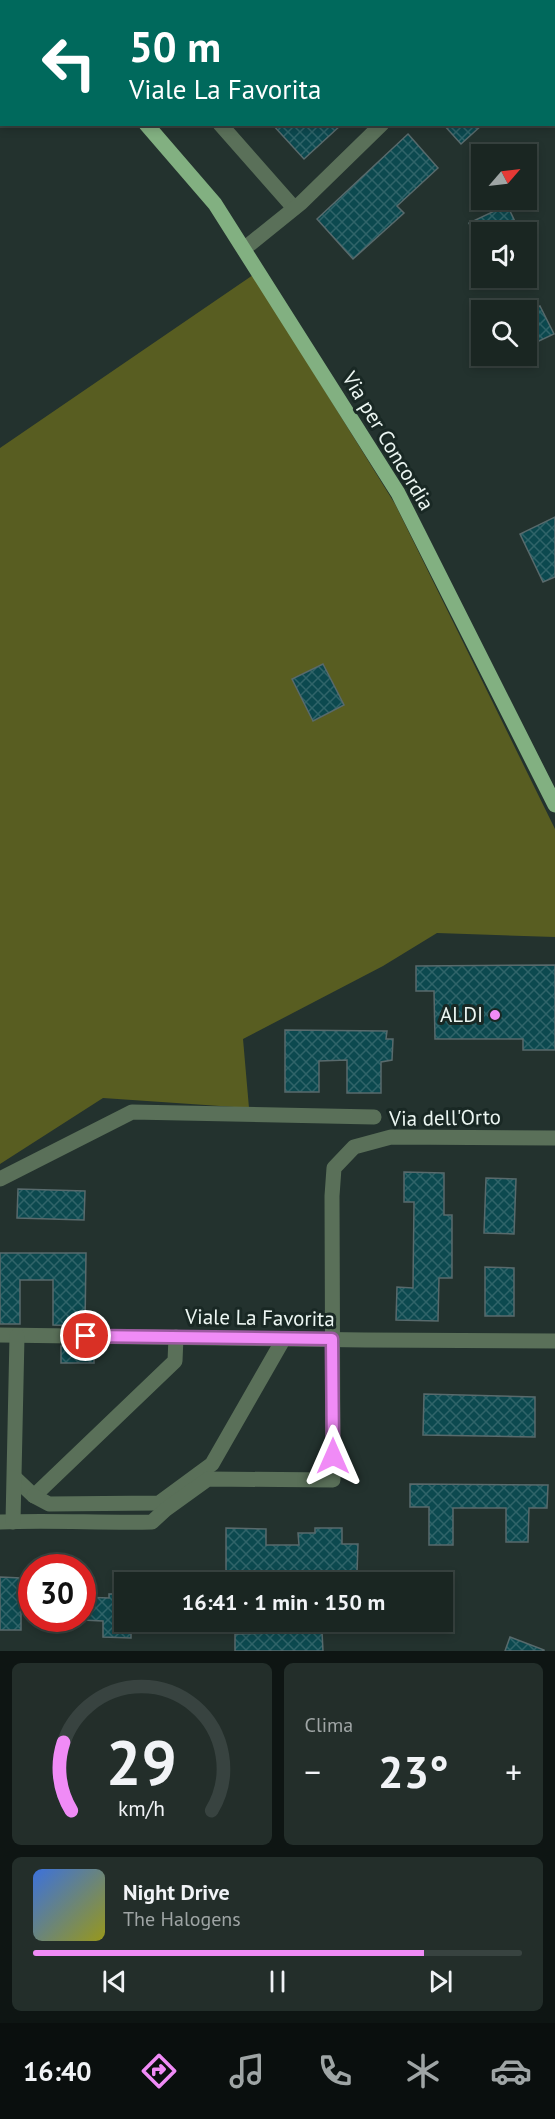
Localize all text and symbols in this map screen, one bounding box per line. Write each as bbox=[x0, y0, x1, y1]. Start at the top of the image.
text: 50 m bbox=[129, 19, 221, 74]
icon: left bbox=[30, 24, 108, 102]
text: Viale La Favorita bbox=[129, 72, 321, 106]
north arrow bbox=[471, 144, 537, 210]
map controls bbox=[471, 144, 537, 366]
button: sound bbox=[471, 222, 537, 288]
button: search bbox=[471, 300, 537, 366]
street label: Via per Concordia bbox=[336, 366, 440, 515]
place label: ALDI bbox=[440, 1001, 483, 1028]
marker: ALDI bbox=[488, 1008, 502, 1022]
street label: Via dell'Orto bbox=[388, 1103, 501, 1132]
street label: Viale La Favorita bbox=[184, 1303, 335, 1332]
pin bbox=[60, 1310, 111, 1361]
icon: arrive bbox=[69, 1319, 102, 1352]
position arrow bbox=[301, 1424, 365, 1488]
speed limit sign: 30 bbox=[18, 1554, 96, 1632]
text: 16:41 · 1 min · 150 m bbox=[182, 1588, 385, 1616]
text: Clima bbox=[305, 1712, 353, 1738]
text: 29 bbox=[106, 1721, 177, 1802]
text: 23° bbox=[378, 1742, 449, 1800]
text: − bbox=[305, 1750, 321, 1793]
text: + bbox=[505, 1750, 522, 1793]
text: km/h bbox=[118, 1794, 165, 1822]
text: Night Drive bbox=[123, 1878, 230, 1906]
text: The Halogens bbox=[123, 1906, 241, 1932]
icon: previous bbox=[98, 1965, 131, 1998]
icon: pause bbox=[261, 1965, 294, 1998]
icon: next bbox=[424, 1965, 457, 1998]
icon: directions bbox=[138, 2050, 180, 2092]
icon: music bbox=[226, 2050, 268, 2092]
icon: phone bbox=[314, 2050, 356, 2092]
icon: climate bbox=[402, 2050, 444, 2092]
icon: car bbox=[490, 2050, 532, 2092]
text: 16:40 bbox=[23, 2054, 92, 2088]

